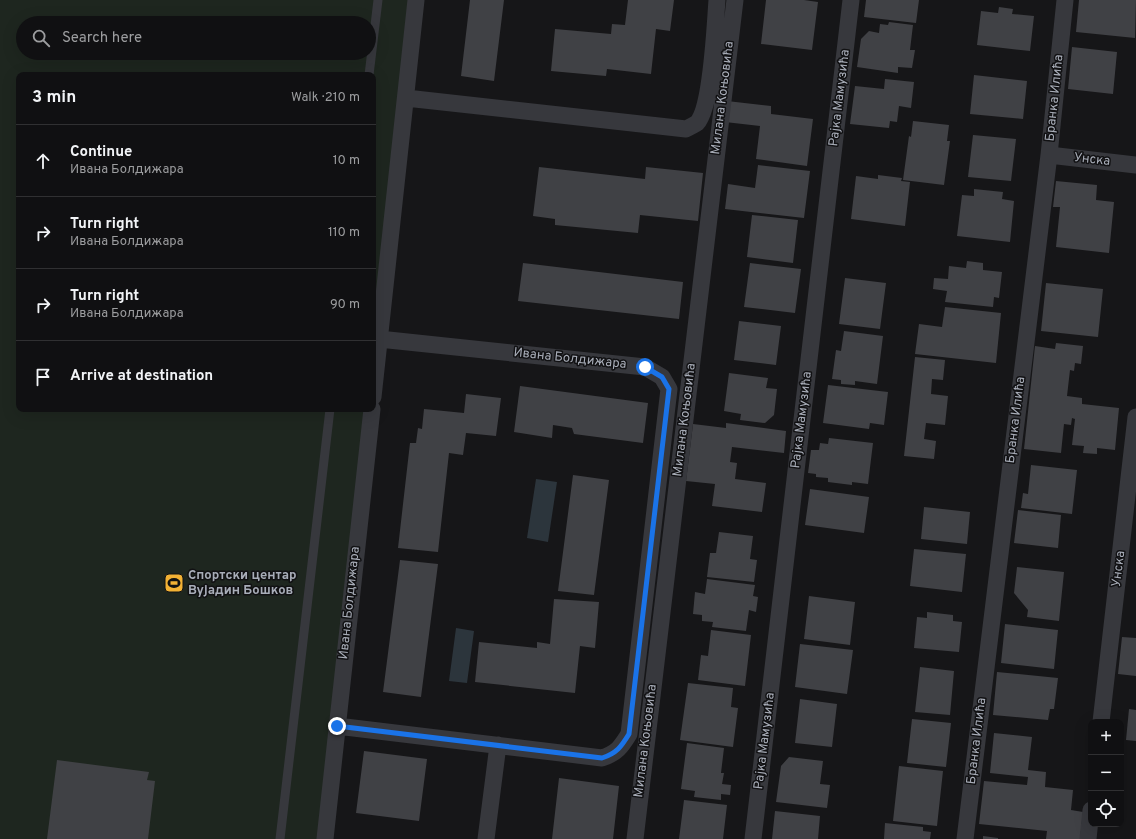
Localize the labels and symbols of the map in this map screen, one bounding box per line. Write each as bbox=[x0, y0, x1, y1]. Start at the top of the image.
street label: Милана Коњовића bbox=[708, 40, 738, 156]
street label: Рајка Мамузића bbox=[826, 49, 854, 147]
street label: Бранка Илића bbox=[1042, 54, 1068, 142]
street label: Унска bbox=[1073, 150, 1111, 170]
street label: Ивана Болдижара bbox=[513, 345, 627, 373]
route start bbox=[636, 358, 654, 376]
street label: Милана Коњовића bbox=[670, 362, 700, 478]
street label: Рајка Мамузића bbox=[788, 371, 816, 469]
street label: Бранка Илића bbox=[1003, 376, 1029, 464]
street label: Ивана Болдижара bbox=[336, 546, 364, 660]
street label: Унска bbox=[1109, 550, 1129, 588]
place label: Спортски центар Вујадин Бошков bbox=[188, 568, 297, 599]
sports icon: Спортски центар Вујадин Бошков bbox=[163, 572, 185, 594]
street label: Милана Коњовића bbox=[631, 683, 661, 799]
street label: Рајка Мамузића bbox=[751, 692, 779, 790]
street label: Бранка Илића bbox=[964, 697, 990, 785]
route end bbox=[328, 717, 346, 735]

